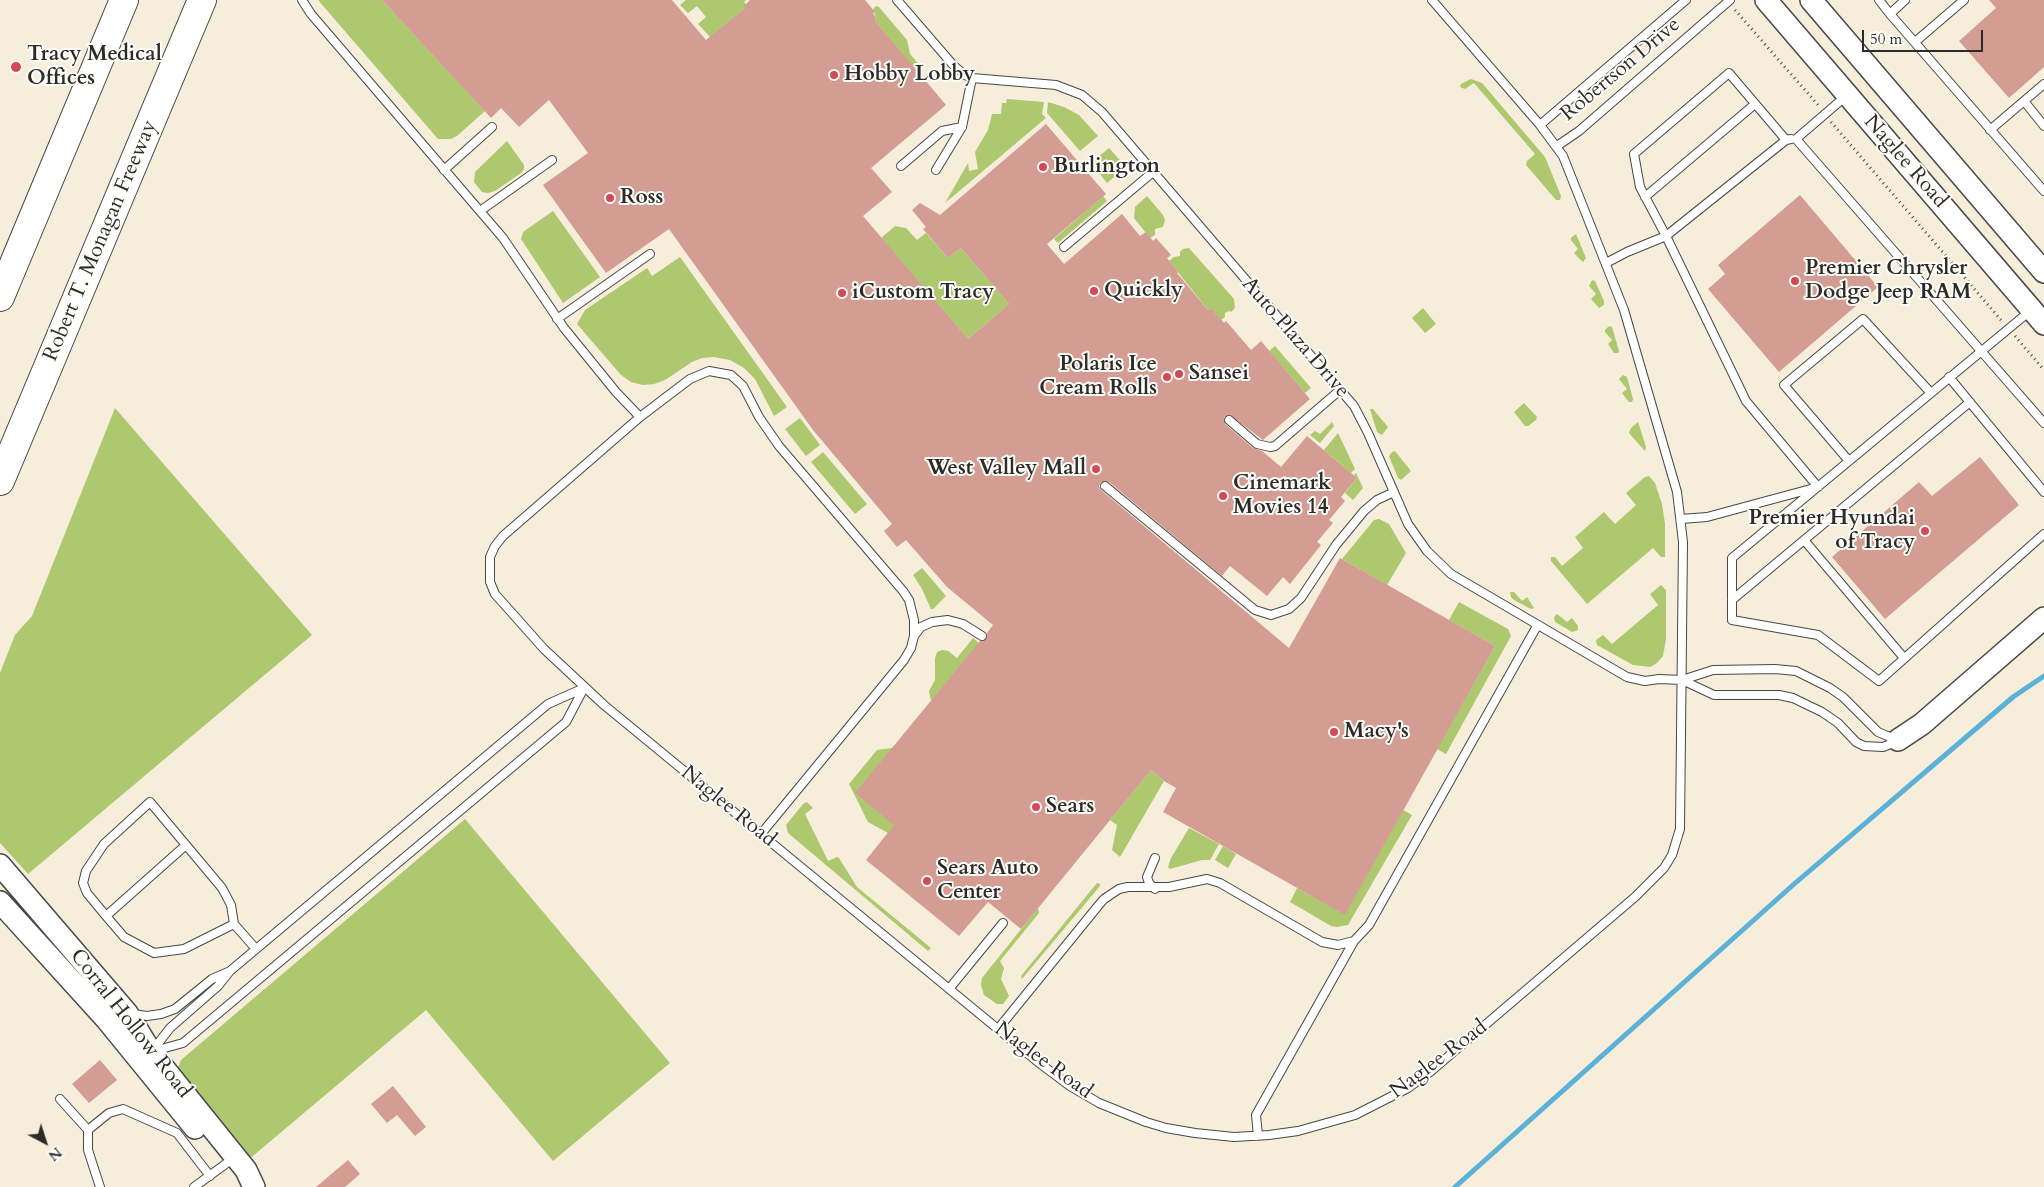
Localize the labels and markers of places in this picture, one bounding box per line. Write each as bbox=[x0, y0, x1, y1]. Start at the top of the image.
place label: Tracy Medical Offices bbox=[27, 42, 162, 92]
marker: Tracy Medical Offices bbox=[9, 60, 23, 74]
place label: Hobby Lobby bbox=[844, 62, 975, 88]
marker: Hobby Lobby bbox=[828, 69, 840, 81]
place label: Burlington bbox=[1053, 154, 1160, 180]
marker: Burlington bbox=[1037, 161, 1049, 173]
place label: Ross bbox=[620, 185, 663, 211]
marker: Ross bbox=[604, 192, 616, 204]
place label: Premier Chrysler Dodge Jeep RAM bbox=[1805, 256, 1971, 306]
marker: Premier Chrysler Dodge Jeep RAM bbox=[1789, 275, 1801, 287]
place label: Quickly bbox=[1104, 278, 1183, 304]
place label: iCustom Tracy bbox=[852, 280, 994, 306]
marker: Quickly bbox=[1088, 285, 1100, 297]
marker: iCustom Tracy bbox=[836, 287, 848, 299]
place label: Polaris Ice Cream Rolls bbox=[1039, 352, 1157, 402]
place label: Sansei bbox=[1189, 361, 1249, 387]
marker: Sansei bbox=[1173, 368, 1185, 380]
marker: Polaris Ice Cream Rolls bbox=[1161, 371, 1173, 383]
place label: West Valley Mall bbox=[926, 456, 1086, 482]
marker: West Valley Mall bbox=[1090, 463, 1102, 475]
place label: Cinemark Movies 14 bbox=[1233, 471, 1331, 521]
marker: Cinemark Movies 14 bbox=[1217, 490, 1229, 502]
place label: Premier Hyundai of Tracy bbox=[1748, 506, 1915, 556]
marker: Premier Hyundai of Tracy bbox=[1919, 525, 1931, 537]
place label: Macy's bbox=[1344, 719, 1409, 745]
marker: Macy's bbox=[1328, 726, 1340, 738]
place label: Sears bbox=[1046, 794, 1094, 820]
marker: Sears bbox=[1030, 801, 1042, 813]
place label: Sears Auto Center bbox=[937, 856, 1039, 906]
marker: Sears Auto Center bbox=[921, 875, 933, 887]

